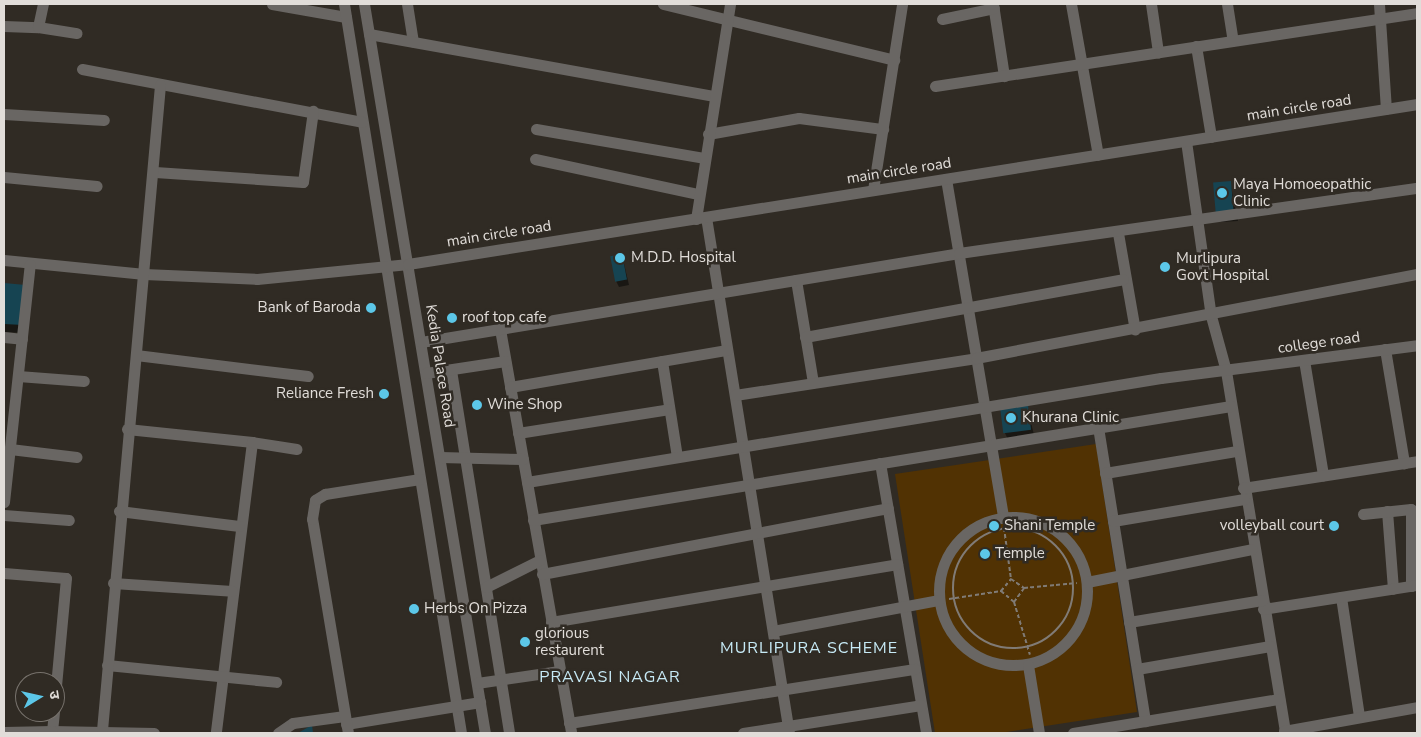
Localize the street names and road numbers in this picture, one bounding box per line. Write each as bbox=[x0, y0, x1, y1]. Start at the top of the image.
street label: main circle road bbox=[1245, 91, 1353, 125]
street label: main circle road bbox=[845, 154, 953, 188]
street label: main circle road bbox=[445, 217, 553, 251]
street label: Kedia Palace Road bbox=[421, 303, 459, 429]
street label: college road bbox=[1277, 328, 1361, 358]

